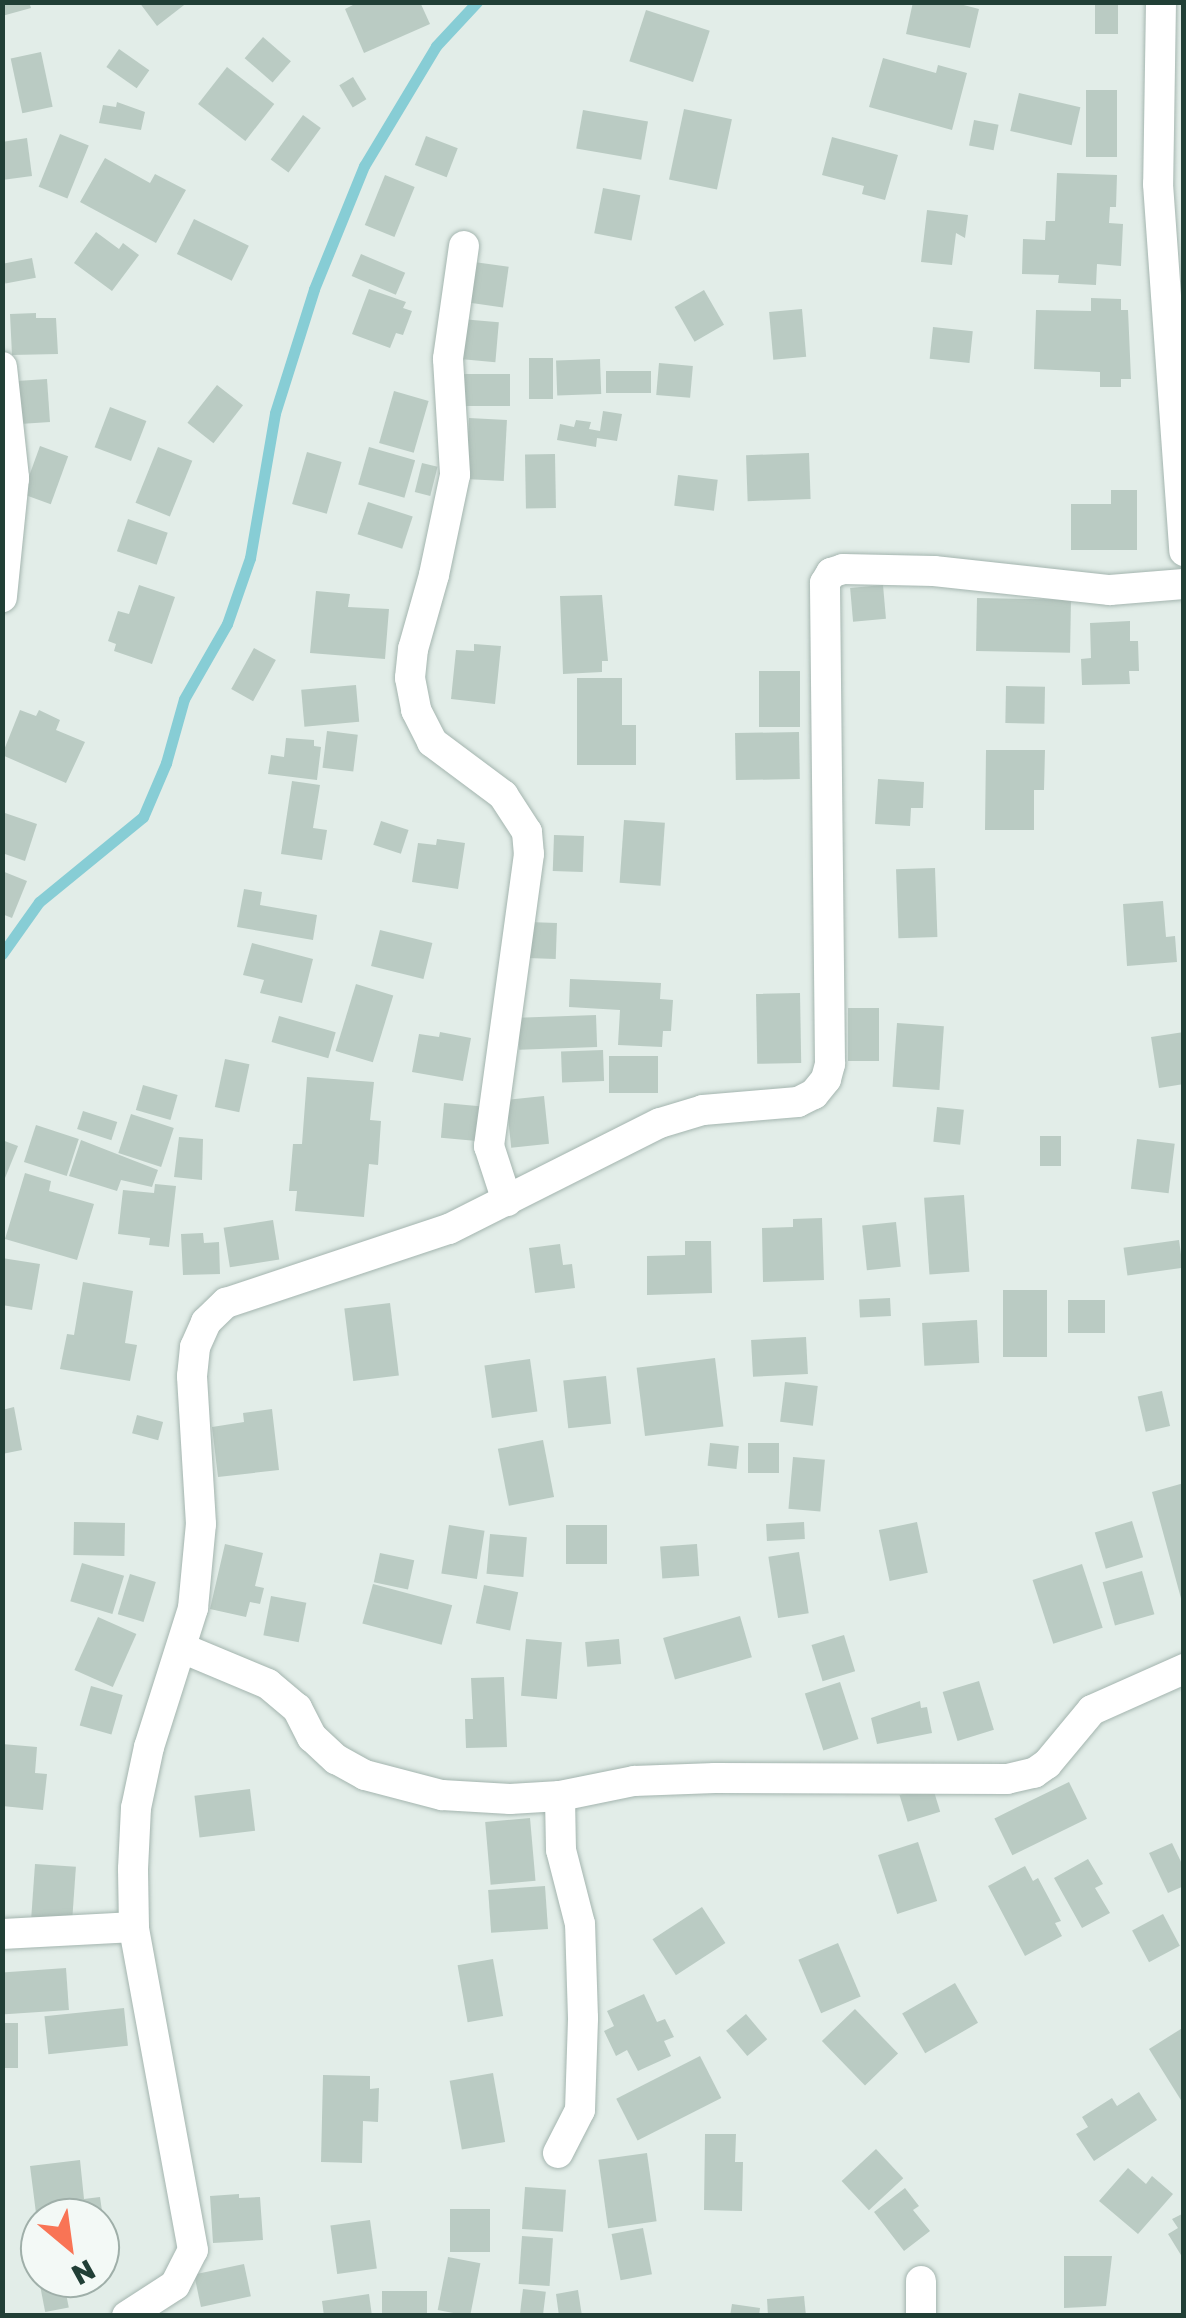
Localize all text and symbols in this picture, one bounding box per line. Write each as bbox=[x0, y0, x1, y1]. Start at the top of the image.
north arrow bbox=[20, 2198, 120, 2298]
text: N bbox=[67, 2253, 101, 2293]

